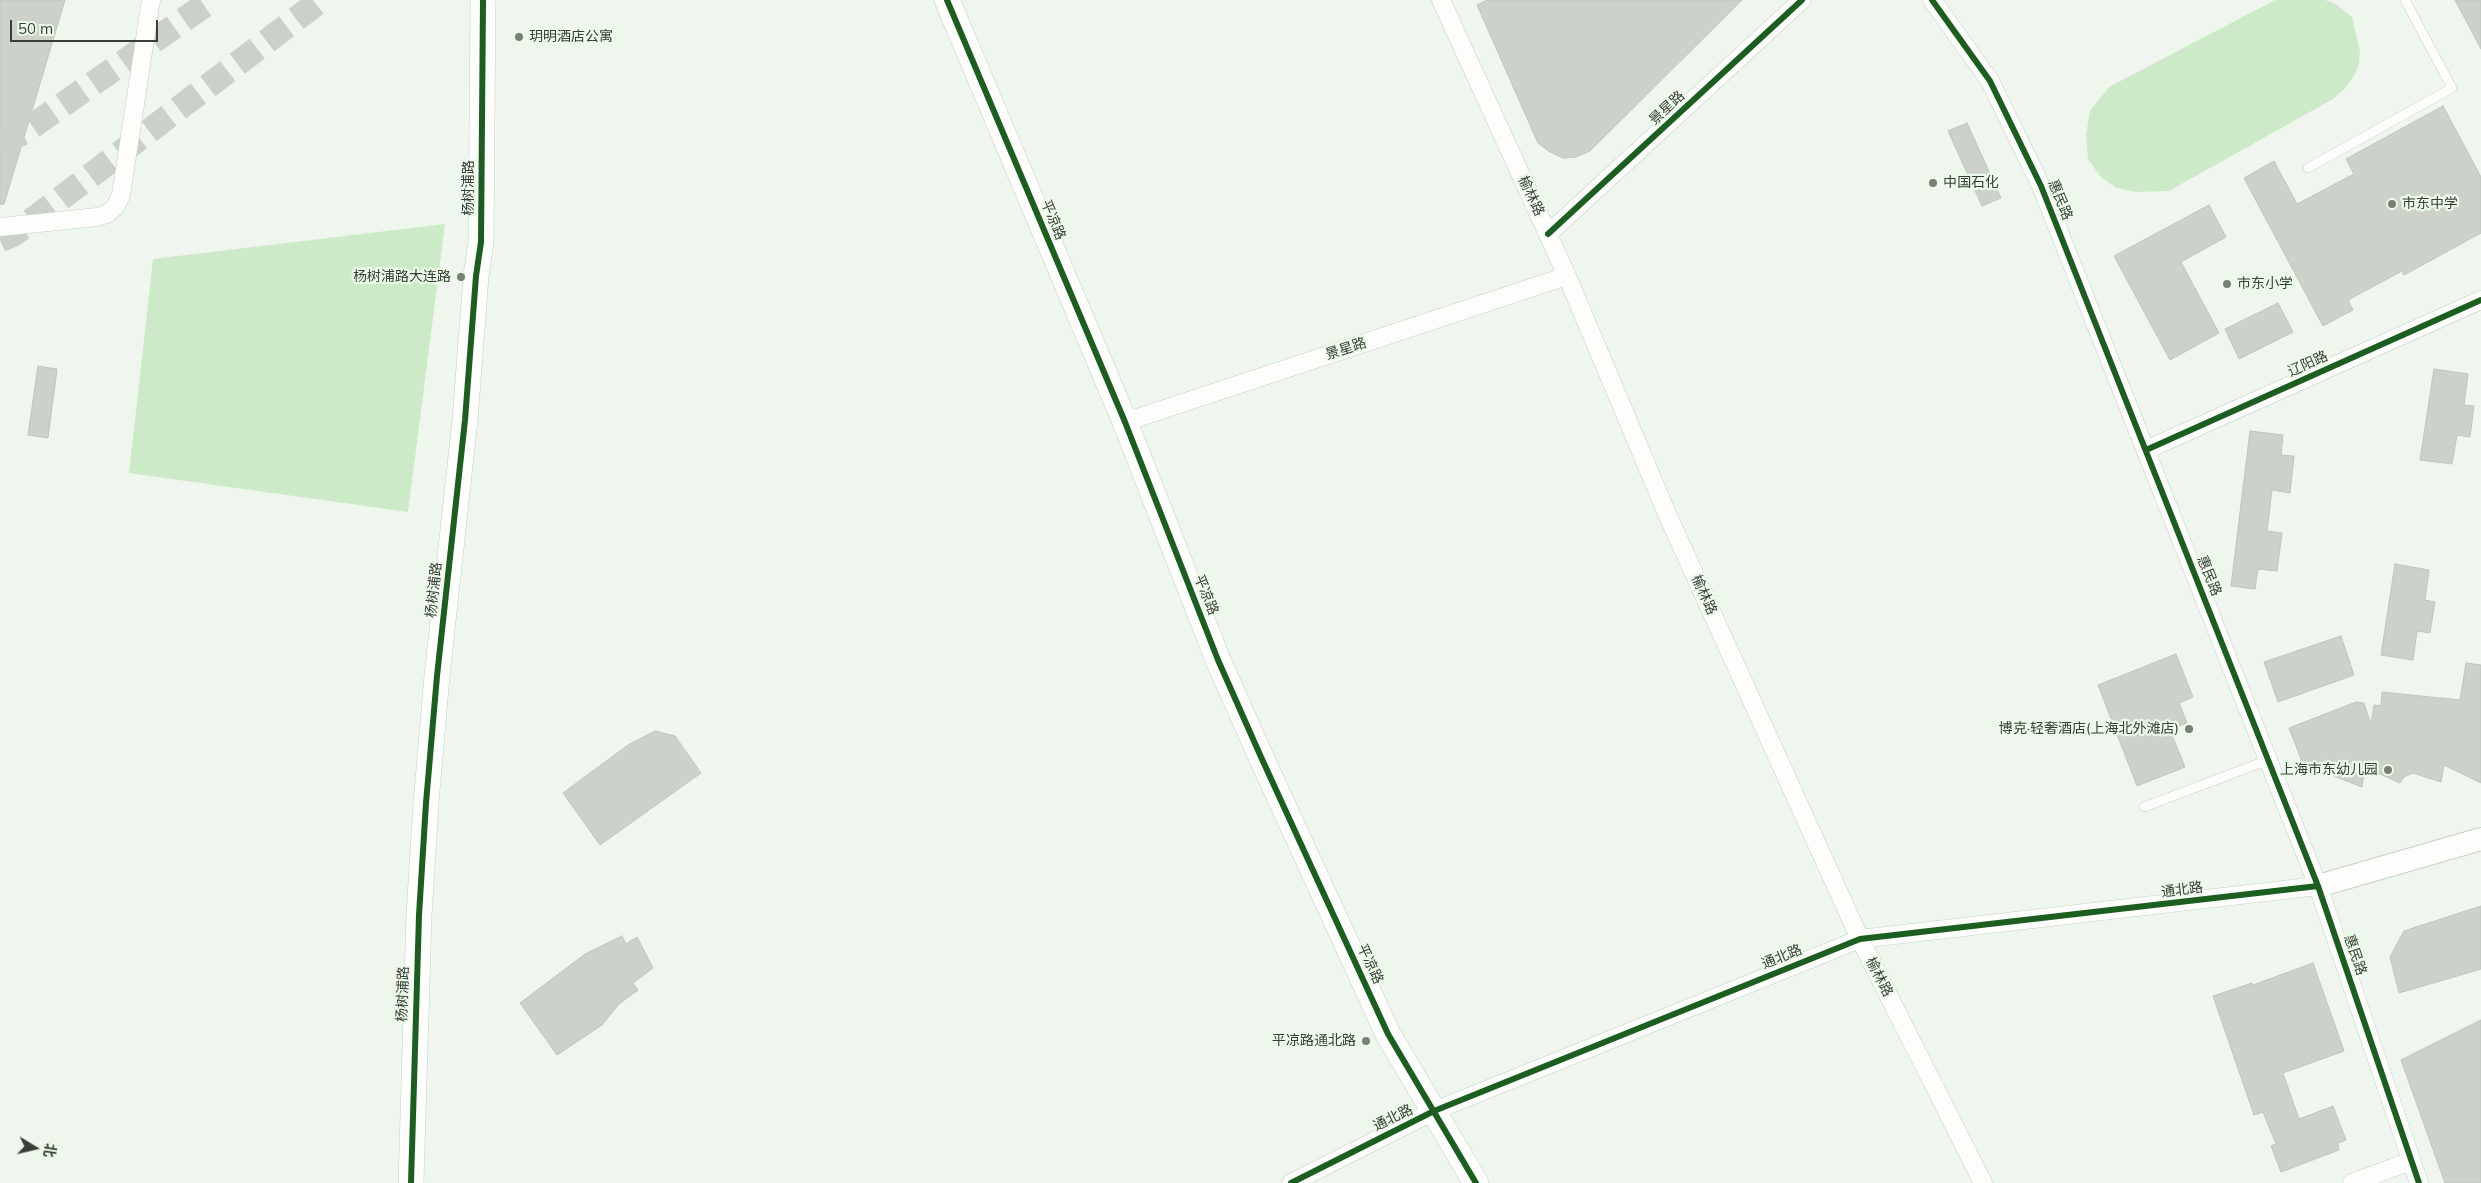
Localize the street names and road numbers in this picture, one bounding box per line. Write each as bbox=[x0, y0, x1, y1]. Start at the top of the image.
street label: 景星路 bbox=[1646, 88, 1688, 128]
street label: 杨树浦路 bbox=[461, 160, 477, 216]
street label: 榆林路 bbox=[1515, 173, 1547, 219]
street label: 惠民路 bbox=[2044, 177, 2076, 223]
street label: 平凉路 bbox=[1037, 197, 1069, 243]
street label: 景星路 bbox=[1323, 335, 1369, 363]
street label: 辽阳路 bbox=[2285, 348, 2331, 380]
street label: 惠民路 bbox=[2193, 553, 2225, 599]
street label: 杨树浦路 bbox=[423, 561, 445, 619]
street label: 平凉路 bbox=[1190, 572, 1222, 618]
street label: 榆林路 bbox=[1688, 572, 1720, 618]
street label: 通北路 bbox=[2160, 879, 2204, 901]
street label: 惠民路 bbox=[2340, 932, 2370, 978]
street label: 平凉路 bbox=[1354, 941, 1386, 987]
street label: 通北路 bbox=[1759, 941, 1805, 973]
street label: 榆林路 bbox=[1862, 954, 1896, 1000]
street label: 杨树浦路 bbox=[394, 966, 412, 1022]
street label: 通北路 bbox=[1370, 1101, 1416, 1135]

